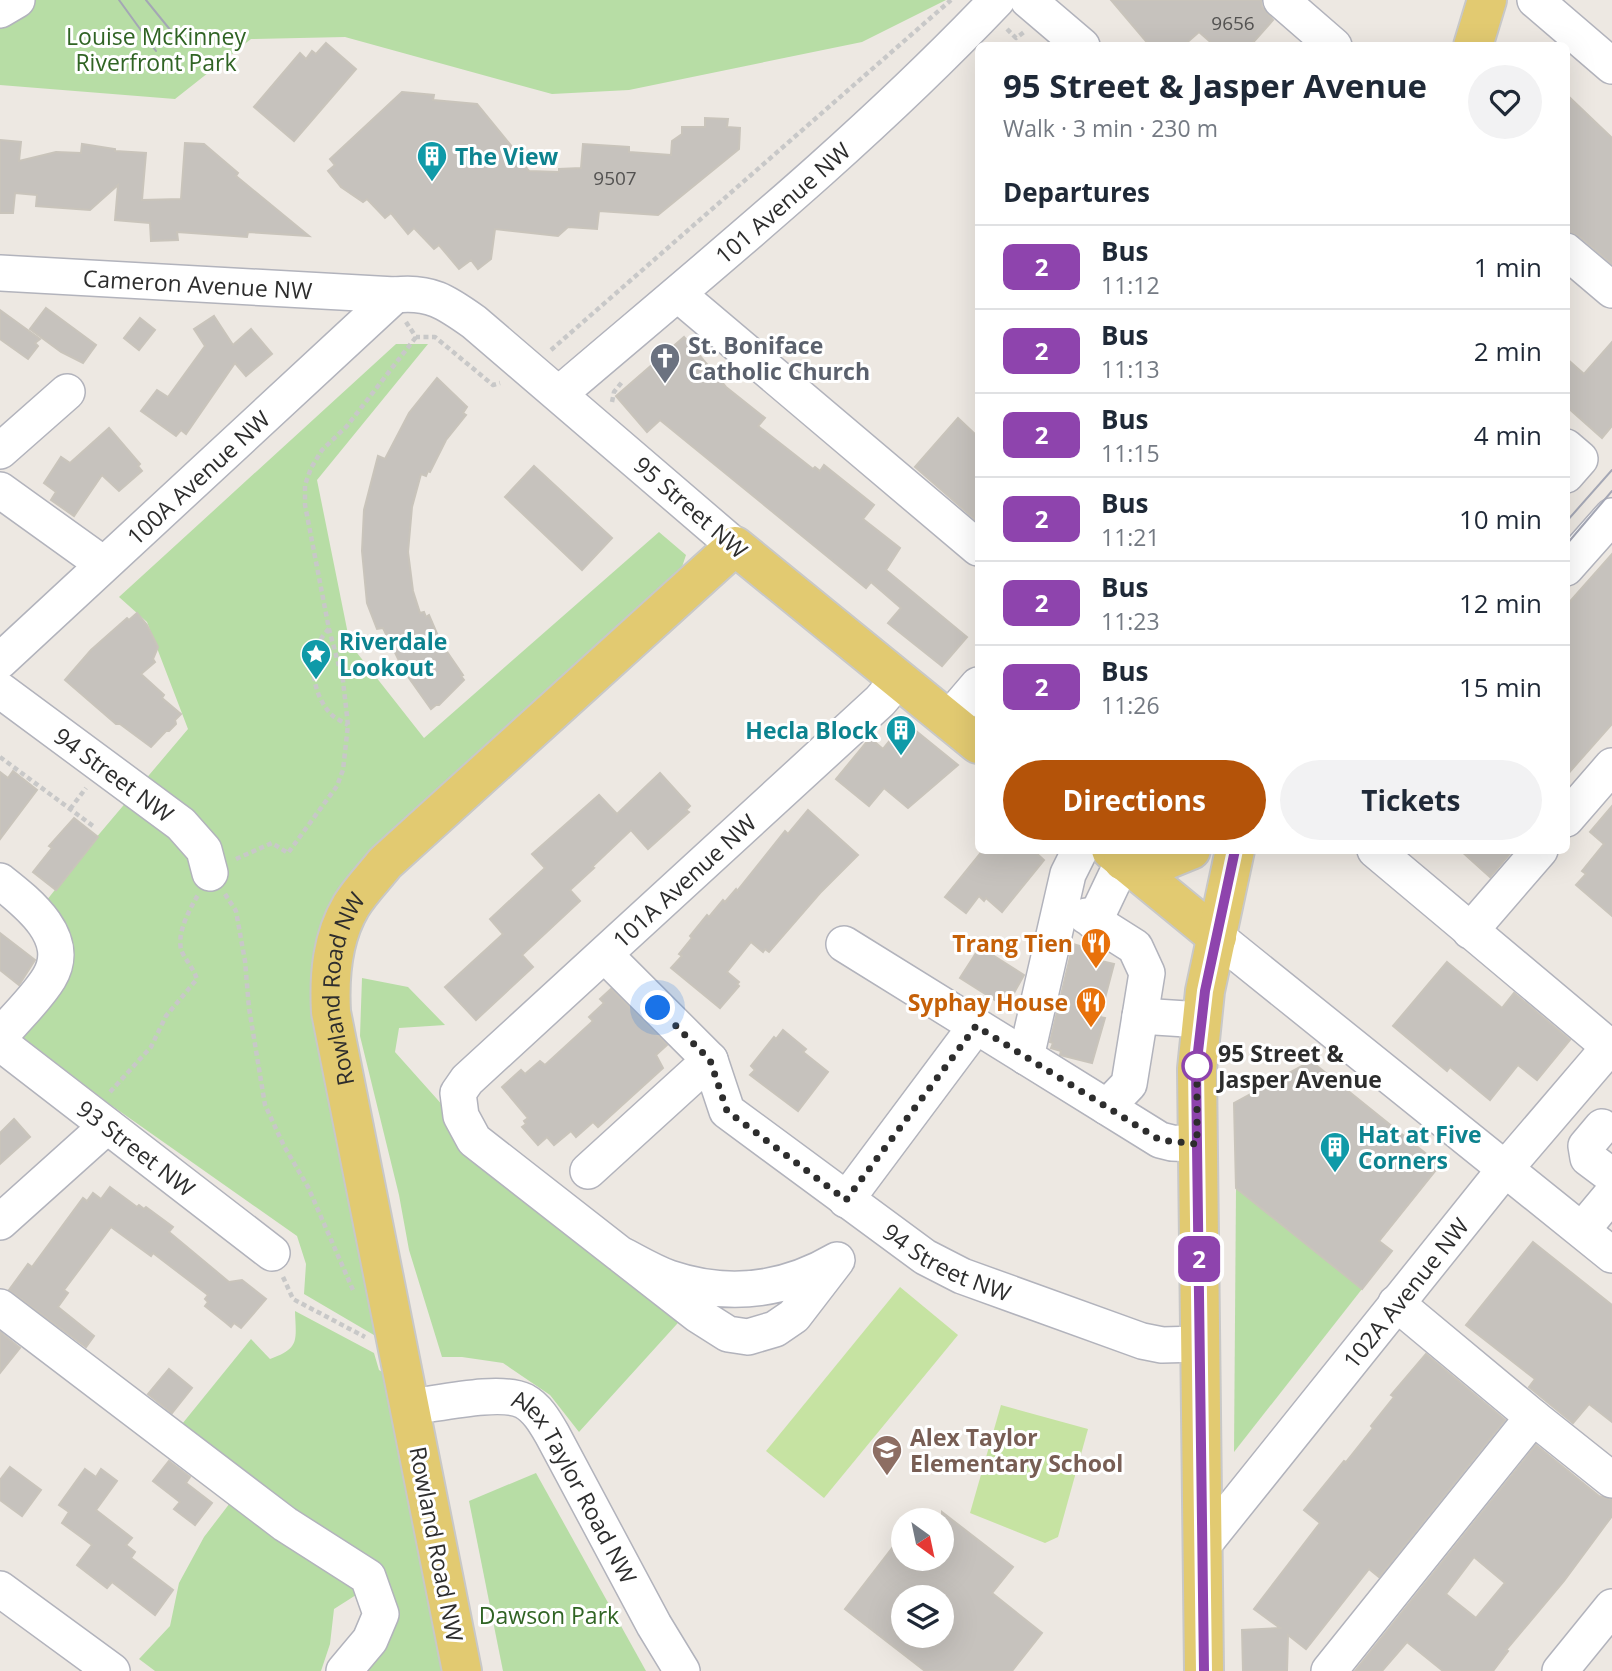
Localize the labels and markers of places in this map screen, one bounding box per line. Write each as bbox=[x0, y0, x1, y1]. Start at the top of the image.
building icon: The View bbox=[415, 139, 449, 183]
place label: The View bbox=[455, 140, 559, 172]
place label: St. Boniface Catholic Church bbox=[688, 329, 870, 387]
church icon: St. Boniface Catholic Church bbox=[648, 341, 682, 385]
place label: Riverdale Lookout bbox=[339, 625, 447, 683]
place icon: Riverdale Lookout bbox=[299, 637, 333, 681]
building icon: Hecla Block bbox=[884, 713, 918, 757]
place label: Hecla Block bbox=[745, 714, 879, 746]
restaurant icon: Trang Tien bbox=[1079, 926, 1113, 970]
place label: Trang Tien bbox=[952, 927, 1073, 959]
restaurant icon: Syphay House bbox=[1074, 985, 1108, 1029]
place label: Syphay House bbox=[908, 986, 1068, 1018]
place label: 95 Street & Jasper Avenue bbox=[1216, 1037, 1382, 1095]
marker: 95 Street & Jasper Avenue bbox=[1182, 1051, 1212, 1081]
place label: Hat at Five Corners bbox=[1358, 1118, 1482, 1176]
building icon: Hat at Five Corners bbox=[1318, 1130, 1352, 1174]
place label: Alex Taylor Elementary School bbox=[910, 1421, 1123, 1479]
school or university icon: Alex Taylor Elementary School bbox=[870, 1433, 904, 1477]

